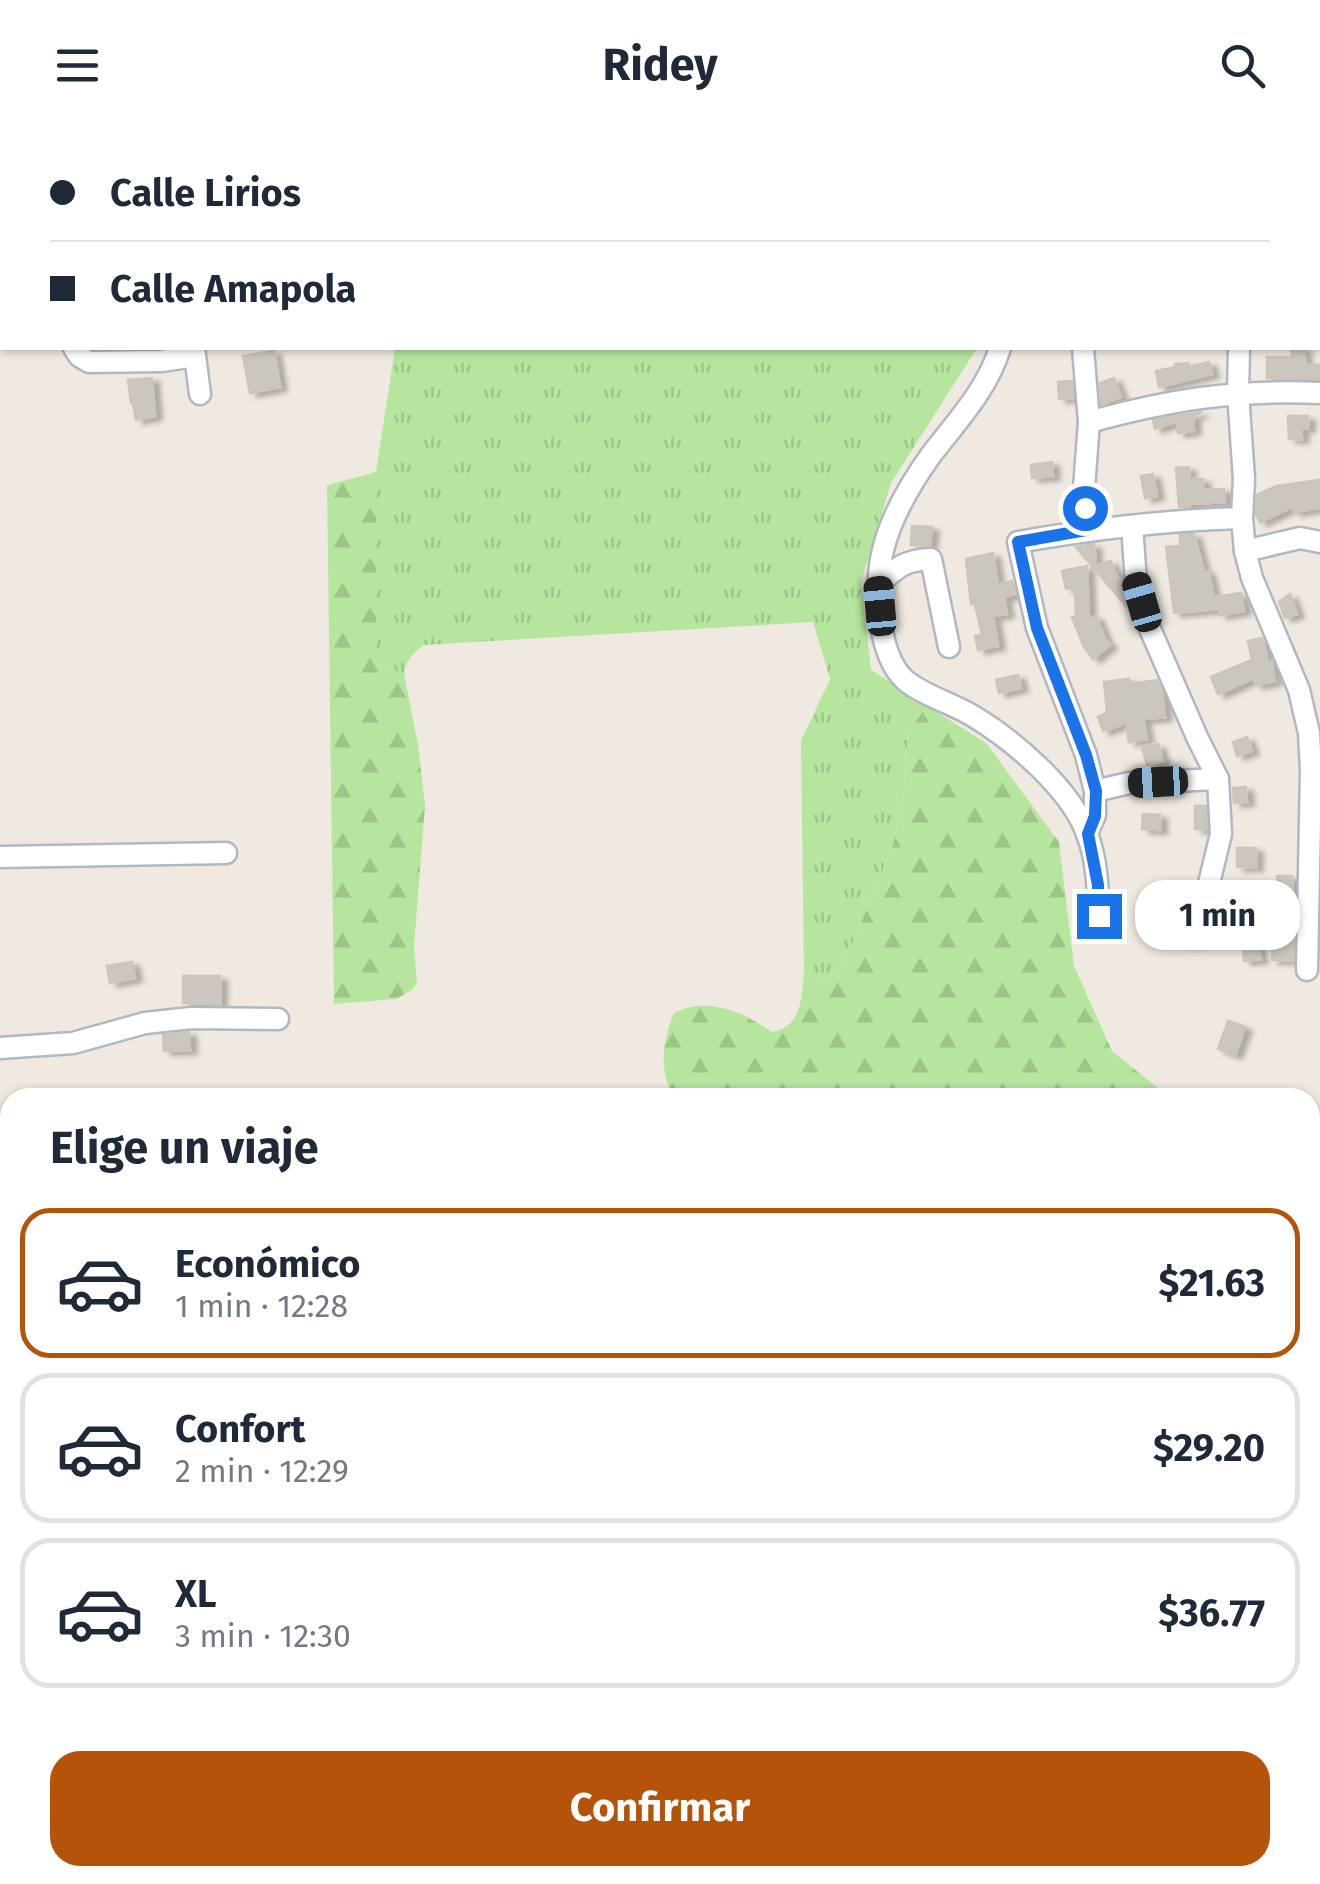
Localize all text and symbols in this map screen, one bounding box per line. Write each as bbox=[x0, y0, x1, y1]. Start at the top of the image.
icon: menu bbox=[50, 38, 105, 93]
text: Ridey bbox=[602, 38, 718, 92]
icon: search bbox=[1215, 38, 1270, 93]
text: Calle Lirios bbox=[110, 170, 301, 216]
text: Calle Amapola bbox=[110, 266, 356, 312]
route start bbox=[1063, 486, 1108, 531]
car bbox=[1119, 569, 1165, 635]
car bbox=[862, 575, 898, 637]
car bbox=[1127, 765, 1189, 799]
callout: 1 min bbox=[1134, 881, 1299, 951]
route end bbox=[1077, 894, 1122, 939]
text: 1 min bbox=[1179, 896, 1256, 934]
text: Elige un viaje bbox=[50, 1121, 318, 1175]
icon: car bbox=[55, 1238, 145, 1328]
text: Económico bbox=[175, 1241, 360, 1287]
text: $21.63 bbox=[1159, 1260, 1265, 1306]
text: 1 min · 12:28 bbox=[175, 1287, 348, 1325]
icon: car bbox=[55, 1403, 145, 1493]
text: Confort bbox=[175, 1406, 305, 1452]
text: $29.20 bbox=[1153, 1425, 1265, 1471]
text: 2 min · 12:29 bbox=[175, 1452, 349, 1490]
icon: car bbox=[55, 1568, 145, 1658]
text: XL bbox=[175, 1571, 217, 1617]
text: $36.77 bbox=[1158, 1590, 1265, 1636]
text: 3 min · 12:30 bbox=[175, 1617, 351, 1655]
button: Confirmar bbox=[50, 1751, 1270, 1866]

